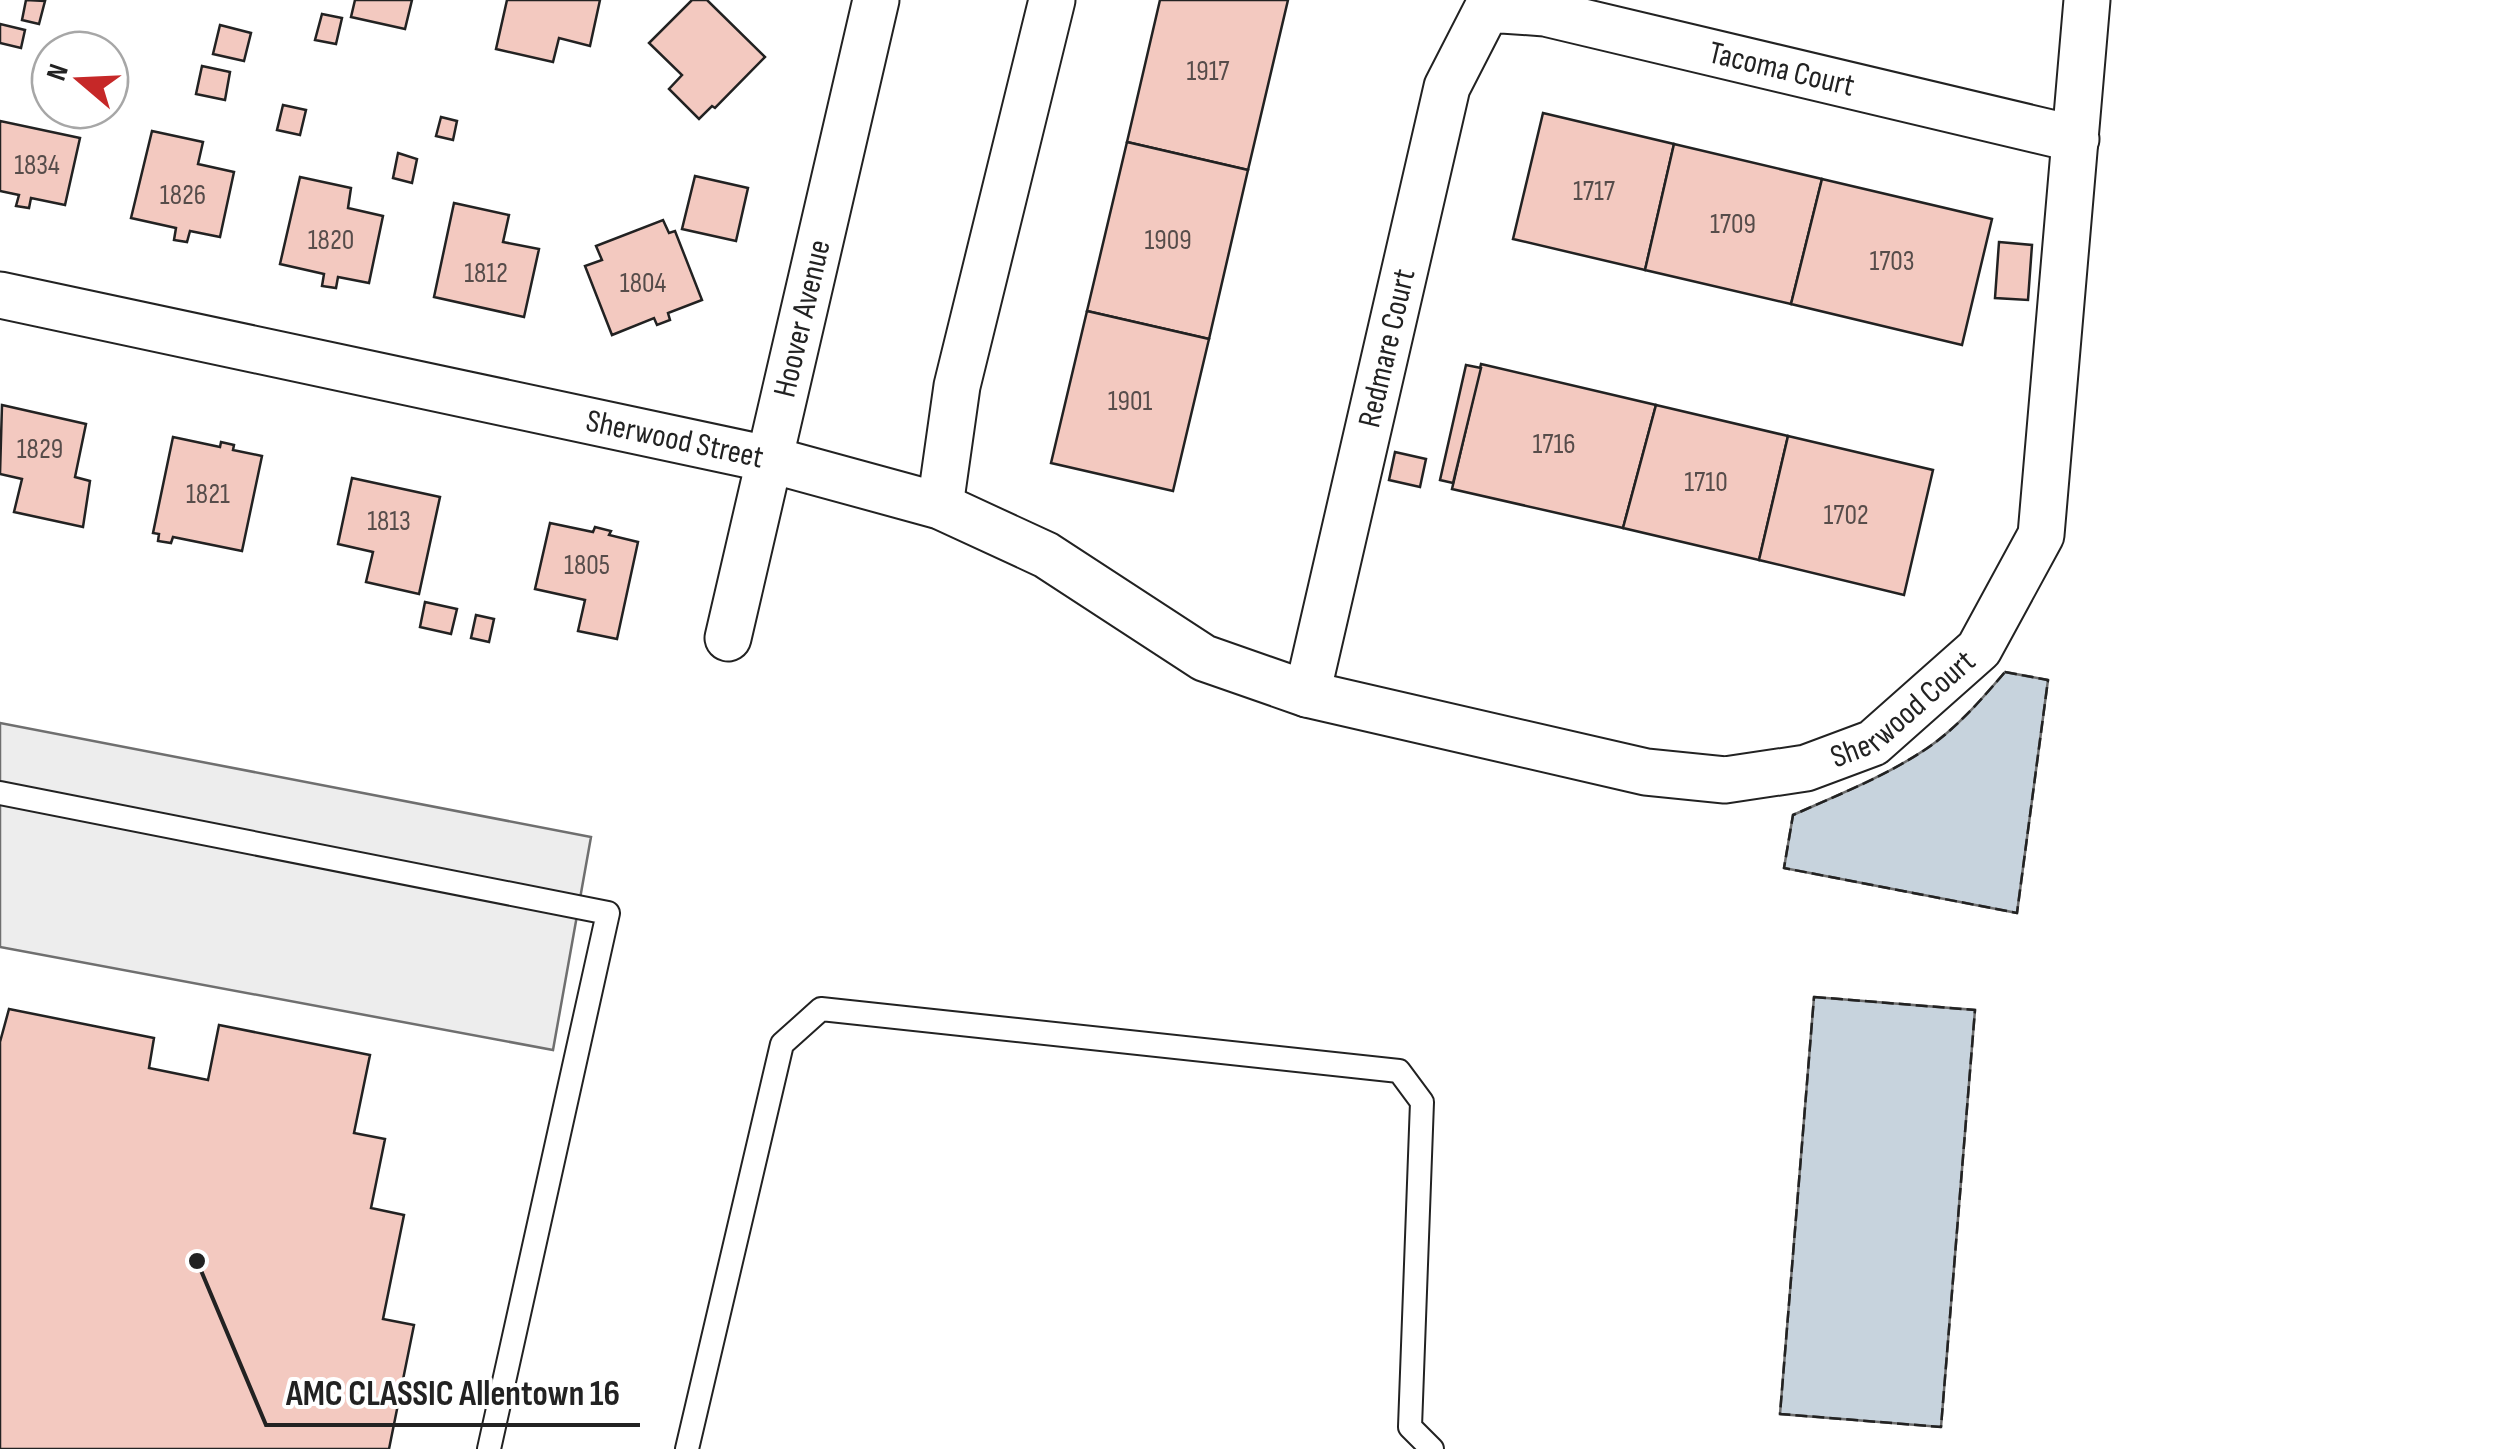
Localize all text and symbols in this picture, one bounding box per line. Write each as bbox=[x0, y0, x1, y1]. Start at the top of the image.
north arrow bbox=[30, 30, 130, 130]
street label: Tacoma Court bbox=[1705, 33, 1858, 105]
house number: 1917 bbox=[1186, 55, 1230, 88]
text: N bbox=[40, 60, 76, 85]
house number: 1834 bbox=[14, 149, 60, 182]
house number: 1717 bbox=[1573, 175, 1615, 208]
house number: 1826 bbox=[160, 179, 206, 212]
house number: 1709 bbox=[1710, 208, 1756, 241]
house number: 1820 bbox=[308, 224, 354, 257]
house number: 1909 bbox=[1144, 224, 1192, 257]
street label: Hoover Avenue bbox=[765, 236, 839, 401]
house number: 1703 bbox=[1869, 245, 1915, 278]
house number: 1812 bbox=[464, 257, 508, 290]
street label: Redmare Court bbox=[1350, 265, 1424, 431]
house number: 1804 bbox=[620, 267, 666, 300]
house number: 1901 bbox=[1108, 385, 1152, 418]
street label: Sherwood Street bbox=[583, 401, 767, 477]
house number: 1716 bbox=[1532, 428, 1576, 461]
house number: 1829 bbox=[17, 433, 63, 466]
house number: 1710 bbox=[1684, 466, 1728, 499]
house number: 1821 bbox=[186, 478, 230, 511]
house number: 1702 bbox=[1824, 499, 1868, 532]
house number: 1813 bbox=[367, 505, 411, 538]
house number: 1805 bbox=[564, 549, 610, 582]
street label: Sherwood Court bbox=[1825, 642, 1983, 777]
callout: AMC CLASSIC Allentown 16 bbox=[266, 1360, 640, 1425]
text: AMC CLASSIC Allentown 16 bbox=[285, 1373, 620, 1416]

